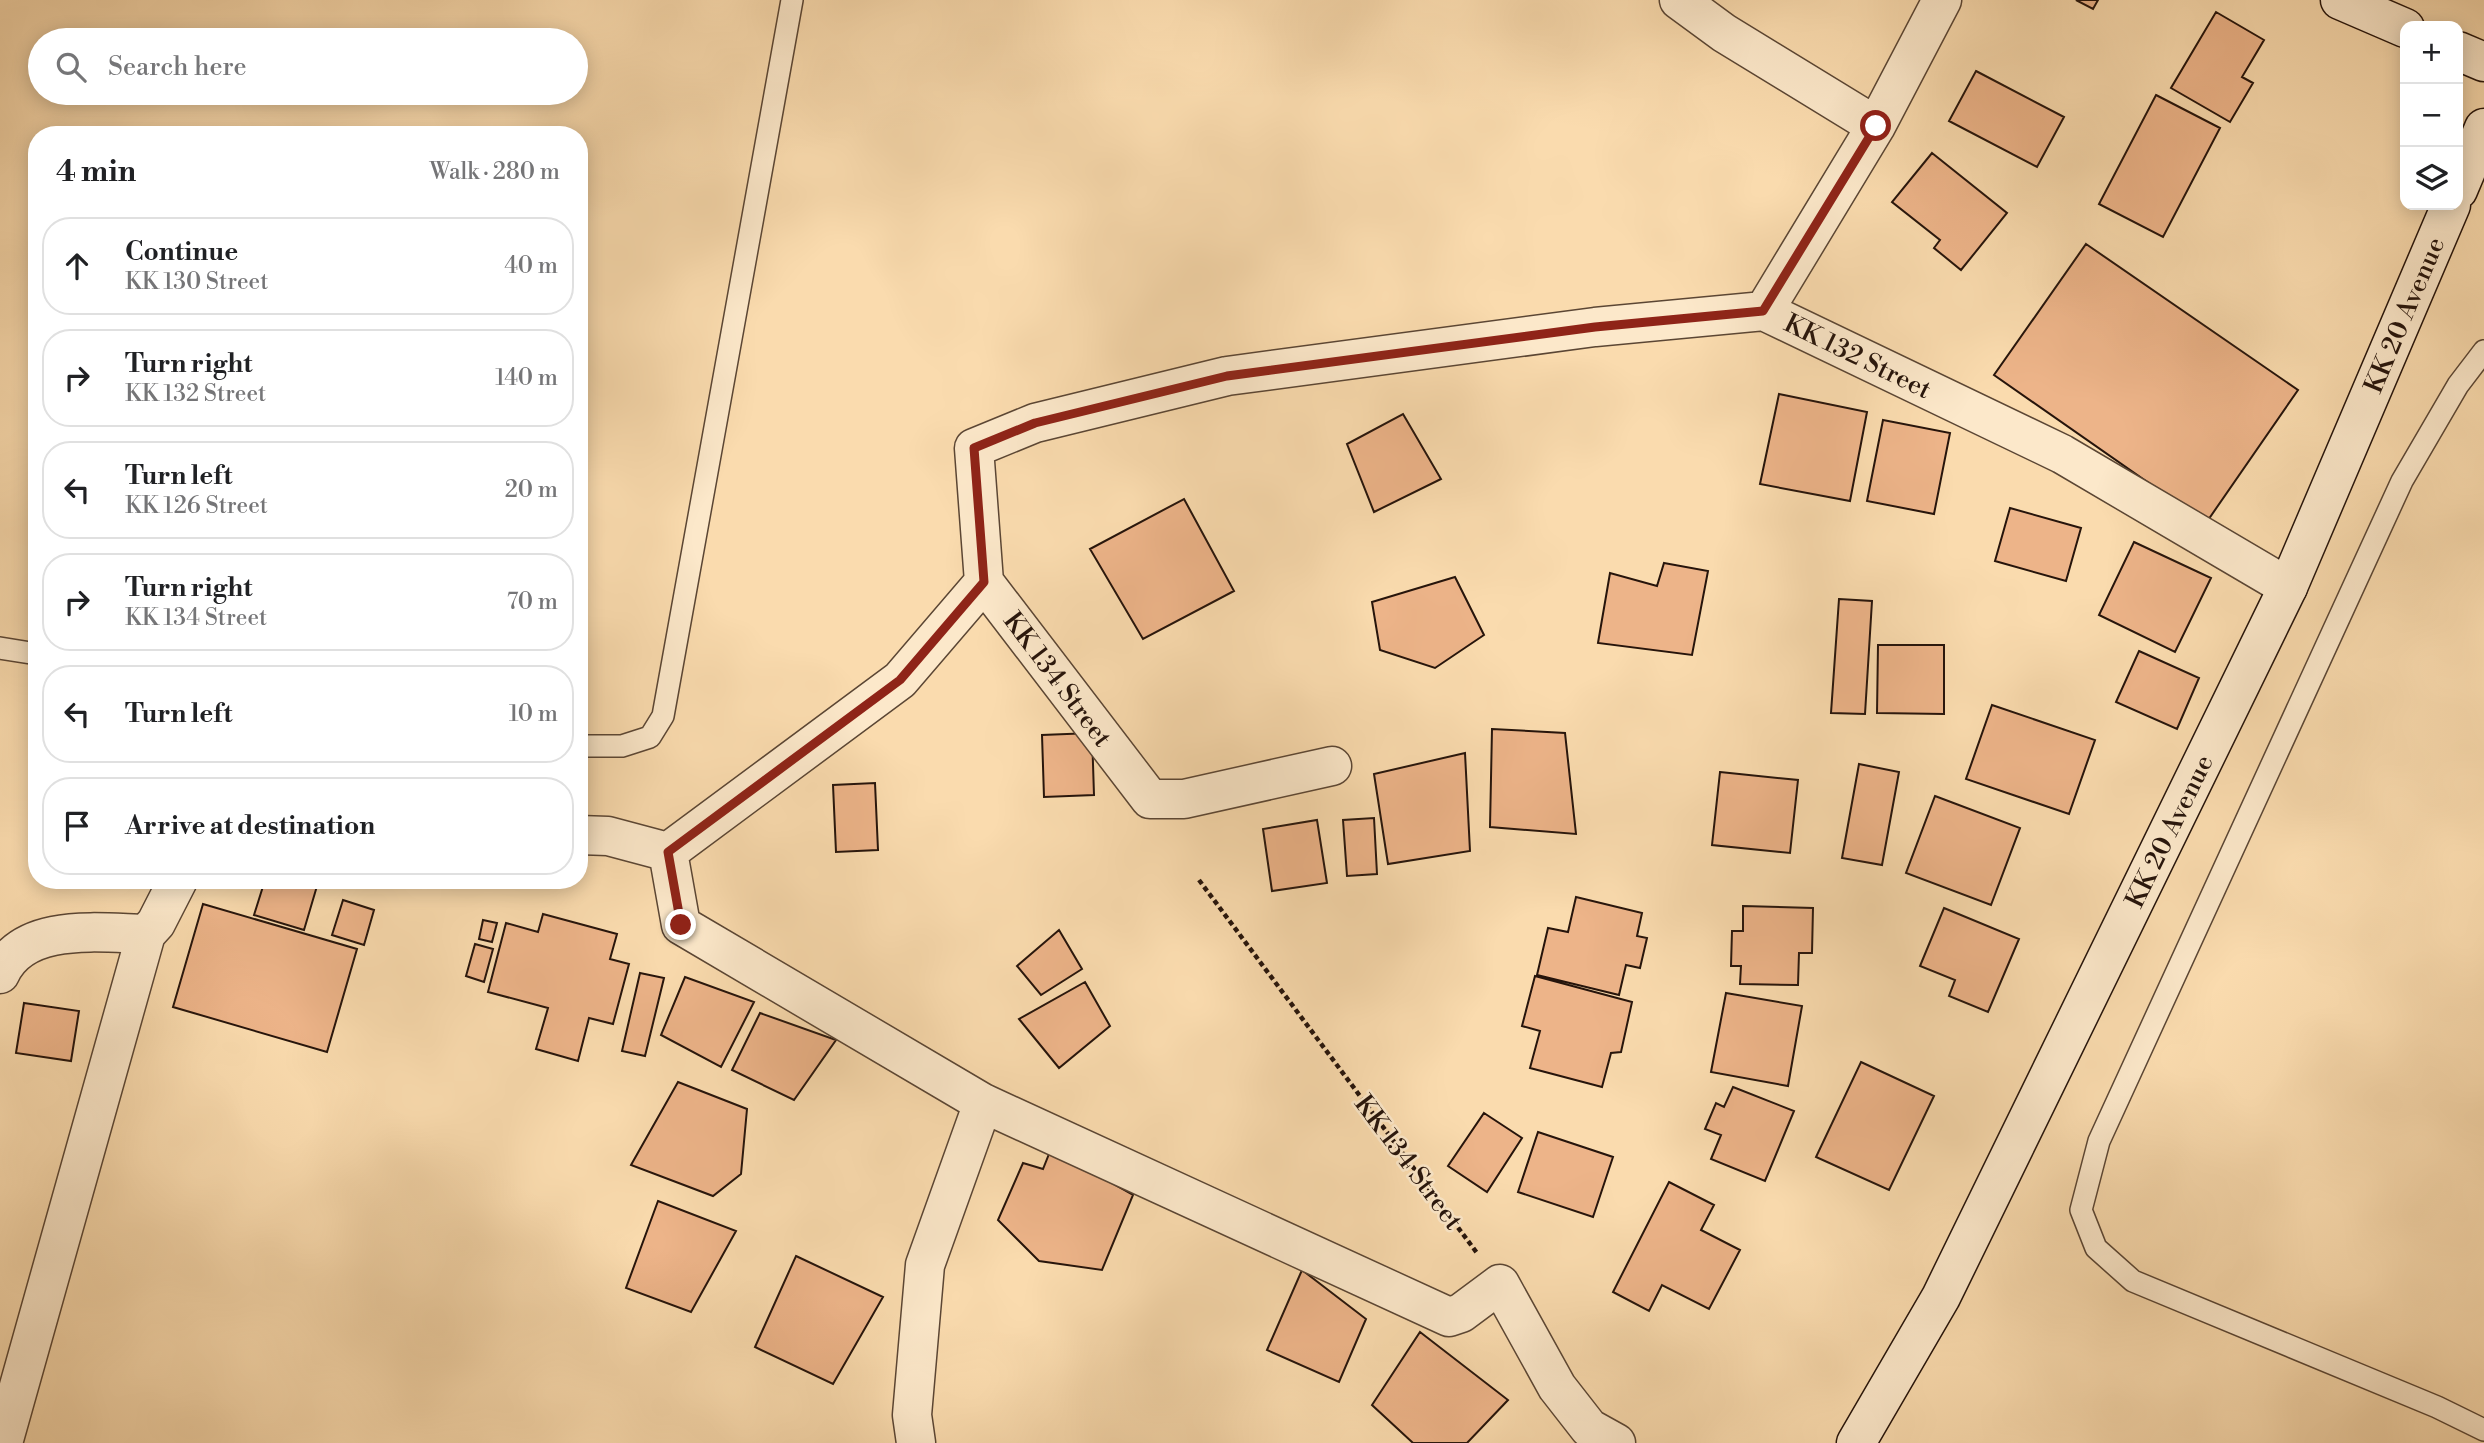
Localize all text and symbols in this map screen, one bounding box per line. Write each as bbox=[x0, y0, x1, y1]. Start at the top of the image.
map controls bbox=[2400, 21, 2463, 210]
button: + bbox=[2400, 21, 2463, 84]
search box bbox=[28, 28, 588, 105]
icon: search bbox=[52, 48, 90, 86]
text: Search here bbox=[108, 51, 247, 83]
button: − bbox=[2400, 84, 2463, 147]
route start bbox=[1860, 110, 1891, 141]
button: layers bbox=[2400, 147, 2463, 210]
text: 4 min bbox=[56, 153, 136, 191]
text: Walk · 280 m bbox=[430, 158, 560, 186]
street label: KK 20 Avenue bbox=[2358, 233, 2452, 398]
text: Continue bbox=[125, 236, 238, 268]
icon: ahead bbox=[58, 247, 96, 285]
text: 40 m bbox=[504, 252, 558, 280]
text: KK 130 Street bbox=[125, 268, 268, 296]
street label: KK 132 Street bbox=[1779, 308, 1936, 406]
text: Turn right bbox=[125, 348, 253, 380]
icon: right bbox=[58, 359, 96, 397]
text: 140 m bbox=[495, 364, 558, 392]
text: KK 132 Street bbox=[125, 380, 266, 408]
text: Turn left bbox=[125, 460, 233, 492]
icon: left bbox=[58, 471, 96, 509]
text: 20 m bbox=[505, 476, 558, 504]
text: KK 126 Street bbox=[125, 492, 268, 520]
text: Turn right bbox=[125, 572, 253, 604]
icon: right bbox=[58, 583, 96, 621]
text: 70 m bbox=[507, 588, 558, 616]
text: KK 134 Street bbox=[125, 604, 267, 632]
street label: KK 134 Street bbox=[996, 606, 1118, 753]
icon: left bbox=[58, 695, 96, 733]
text: Turn left bbox=[125, 698, 233, 730]
text: 10 m bbox=[509, 700, 558, 728]
street label: KK 20 Avenue bbox=[2119, 750, 2221, 913]
icon: arrive bbox=[58, 807, 96, 845]
text: Arrive at destination bbox=[125, 810, 375, 842]
route end bbox=[665, 909, 696, 940]
street label: KK 134 Street bbox=[1347, 1089, 1469, 1236]

